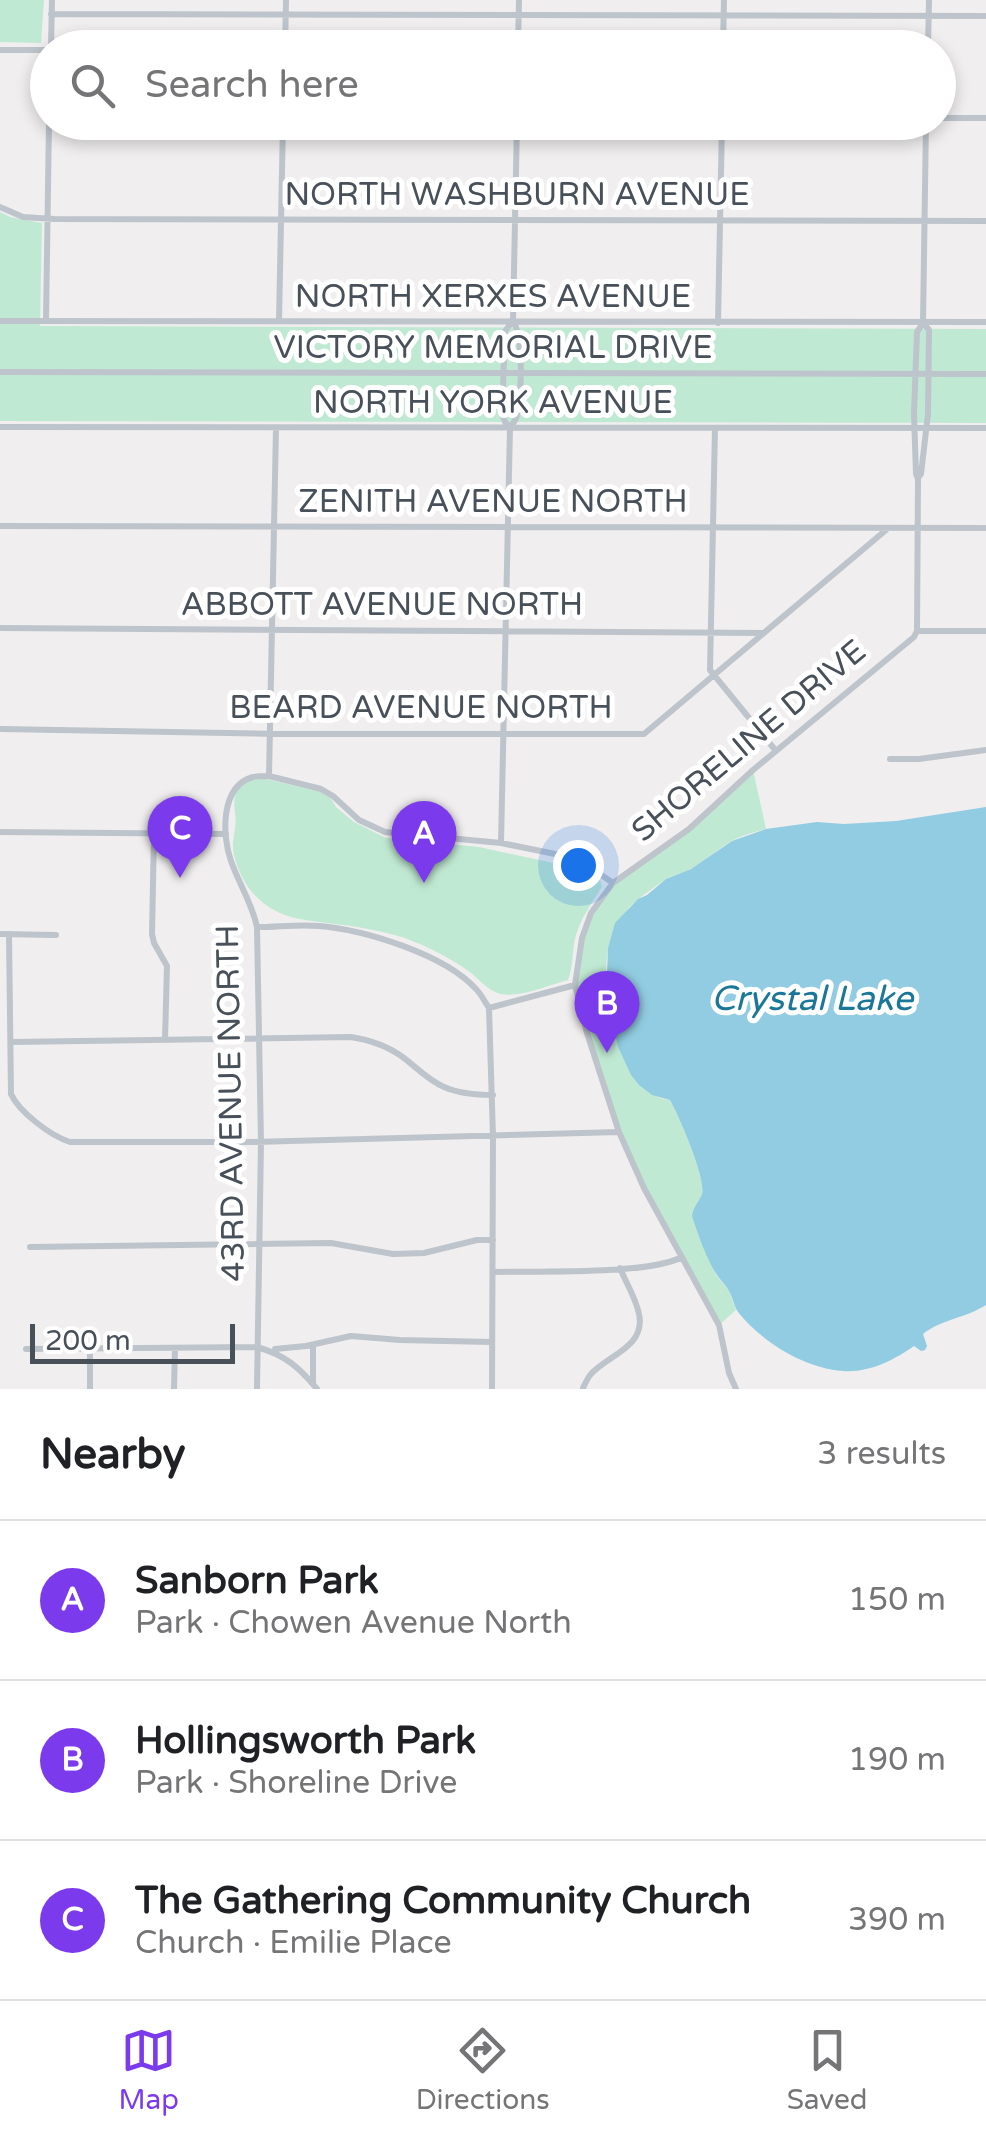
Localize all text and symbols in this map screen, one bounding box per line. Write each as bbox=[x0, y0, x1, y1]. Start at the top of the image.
search box bbox=[30, 30, 956, 140]
icon: search bbox=[65, 58, 120, 113]
text: Search here bbox=[145, 62, 359, 108]
street label: NORTH WASHBURN AVENUE bbox=[284, 176, 750, 214]
street label: NORTH XERXES AVENUE bbox=[295, 278, 691, 316]
street label: VICTORY MEMORIAL DRIVE bbox=[273, 329, 713, 367]
street label: NORTH YORK AVENUE bbox=[313, 384, 673, 422]
street label: ZENITH AVENUE NORTH bbox=[298, 483, 688, 521]
street label: ABBOTT AVENUE NORTH bbox=[181, 586, 583, 624]
street label: SHORELINE DRIVE bbox=[624, 632, 874, 850]
street label: BEARD AVENUE NORTH bbox=[229, 689, 613, 727]
pin: C bbox=[148, 796, 212, 878]
pin: A bbox=[392, 800, 456, 883]
your location bbox=[553, 840, 604, 891]
street label: 43RD AVENUE NORTH bbox=[209, 924, 253, 1282]
pin: B bbox=[574, 970, 640, 1053]
water label: Crystal Lake bbox=[711, 978, 915, 1020]
scale bar bbox=[30, 1319, 235, 1364]
text: 200 m bbox=[45, 1324, 131, 1358]
text: Nearby bbox=[40, 1429, 185, 1480]
text: 3 results bbox=[817, 1435, 946, 1473]
text: Sanborn Park bbox=[135, 1558, 379, 1604]
text: A bbox=[61, 1581, 84, 1619]
text: 150 m bbox=[848, 1581, 946, 1619]
text: Park · Chowen Avenue North bbox=[135, 1604, 572, 1642]
text: Hollingsworth Park bbox=[135, 1718, 476, 1764]
text: B bbox=[61, 1741, 84, 1779]
text: 190 m bbox=[848, 1741, 946, 1779]
text: Park · Shoreline Drive bbox=[135, 1764, 457, 1802]
text: The Gathering Community Church bbox=[135, 1878, 751, 1924]
text: C bbox=[61, 1901, 84, 1939]
text: 390 m bbox=[848, 1901, 946, 1939]
text: Church · Emilie Place bbox=[135, 1924, 452, 1962]
tab: Map bbox=[118, 2023, 179, 2117]
tab: Directions bbox=[416, 2023, 550, 2117]
tab: Saved bbox=[787, 2023, 868, 2117]

